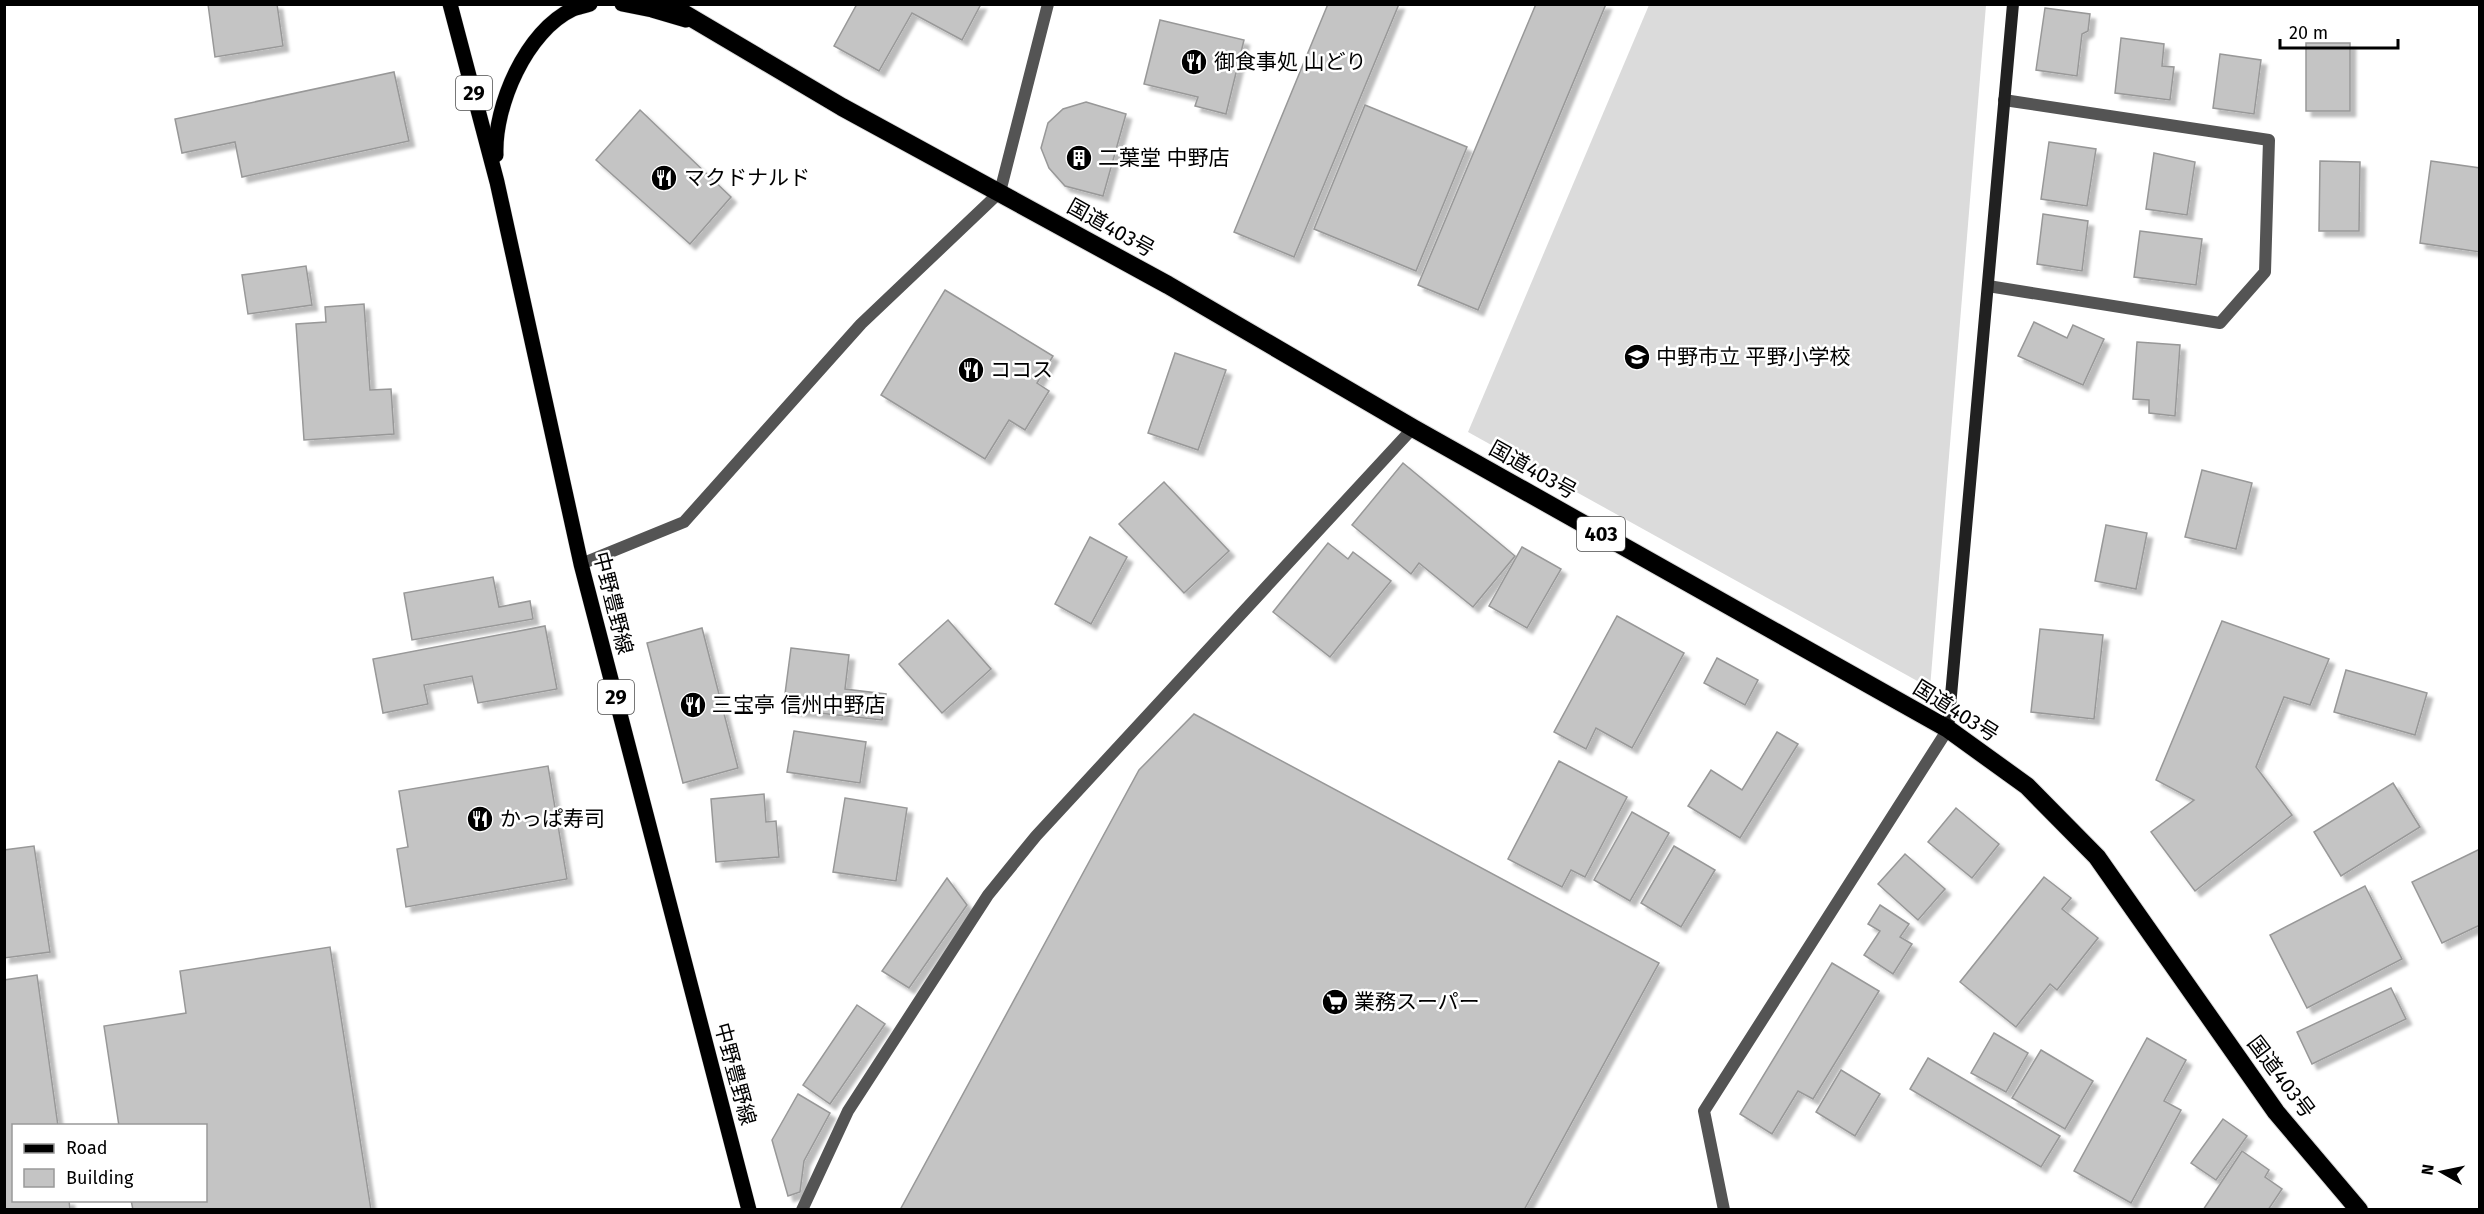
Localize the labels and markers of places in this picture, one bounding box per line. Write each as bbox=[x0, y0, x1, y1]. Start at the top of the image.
restaurant icon: 御食事処 山どり bbox=[1179, 47, 1209, 77]
place label: 御食事処 山どり bbox=[1214, 49, 1367, 75]
building icon: 二葉堂 中野店 bbox=[1064, 143, 1094, 173]
place label: 二葉堂 中野店 bbox=[1098, 145, 1230, 171]
restaurant icon: マクドナルド bbox=[649, 163, 679, 193]
place label: マクドナルド bbox=[684, 165, 810, 191]
school or university icon: 中野市立 平野小学校 bbox=[1622, 342, 1652, 372]
place label: 中野市立 平野小学校 bbox=[1656, 344, 1851, 370]
restaurant icon: ココス bbox=[956, 355, 986, 385]
place label: ココス bbox=[990, 357, 1053, 383]
restaurant icon: 三宝亭 信州中野店 bbox=[678, 690, 708, 720]
place label: 三宝亭 信州中野店 bbox=[712, 692, 886, 718]
restaurant icon: かっぱ寿司 bbox=[465, 804, 495, 834]
place label: かっぱ寿司 bbox=[500, 806, 605, 832]
supermarket icon: 業務スーパー bbox=[1320, 987, 1350, 1017]
place label: 業務スーパー bbox=[1354, 989, 1480, 1015]

